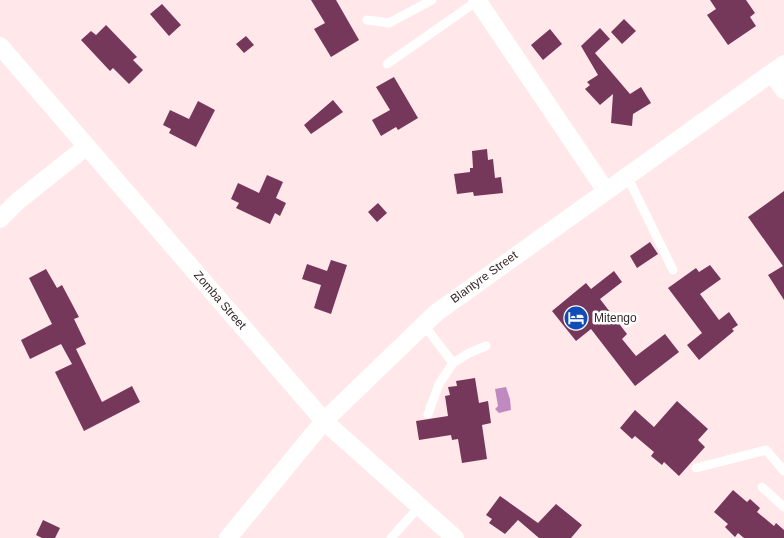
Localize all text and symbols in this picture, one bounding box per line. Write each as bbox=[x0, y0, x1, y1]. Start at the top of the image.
street label: Blantyre Street bbox=[448, 248, 521, 306]
street label: Zomba Street bbox=[191, 268, 250, 333]
hotel icon: Mitengo bbox=[563, 305, 589, 331]
place label: Mitengo bbox=[594, 311, 637, 325]

